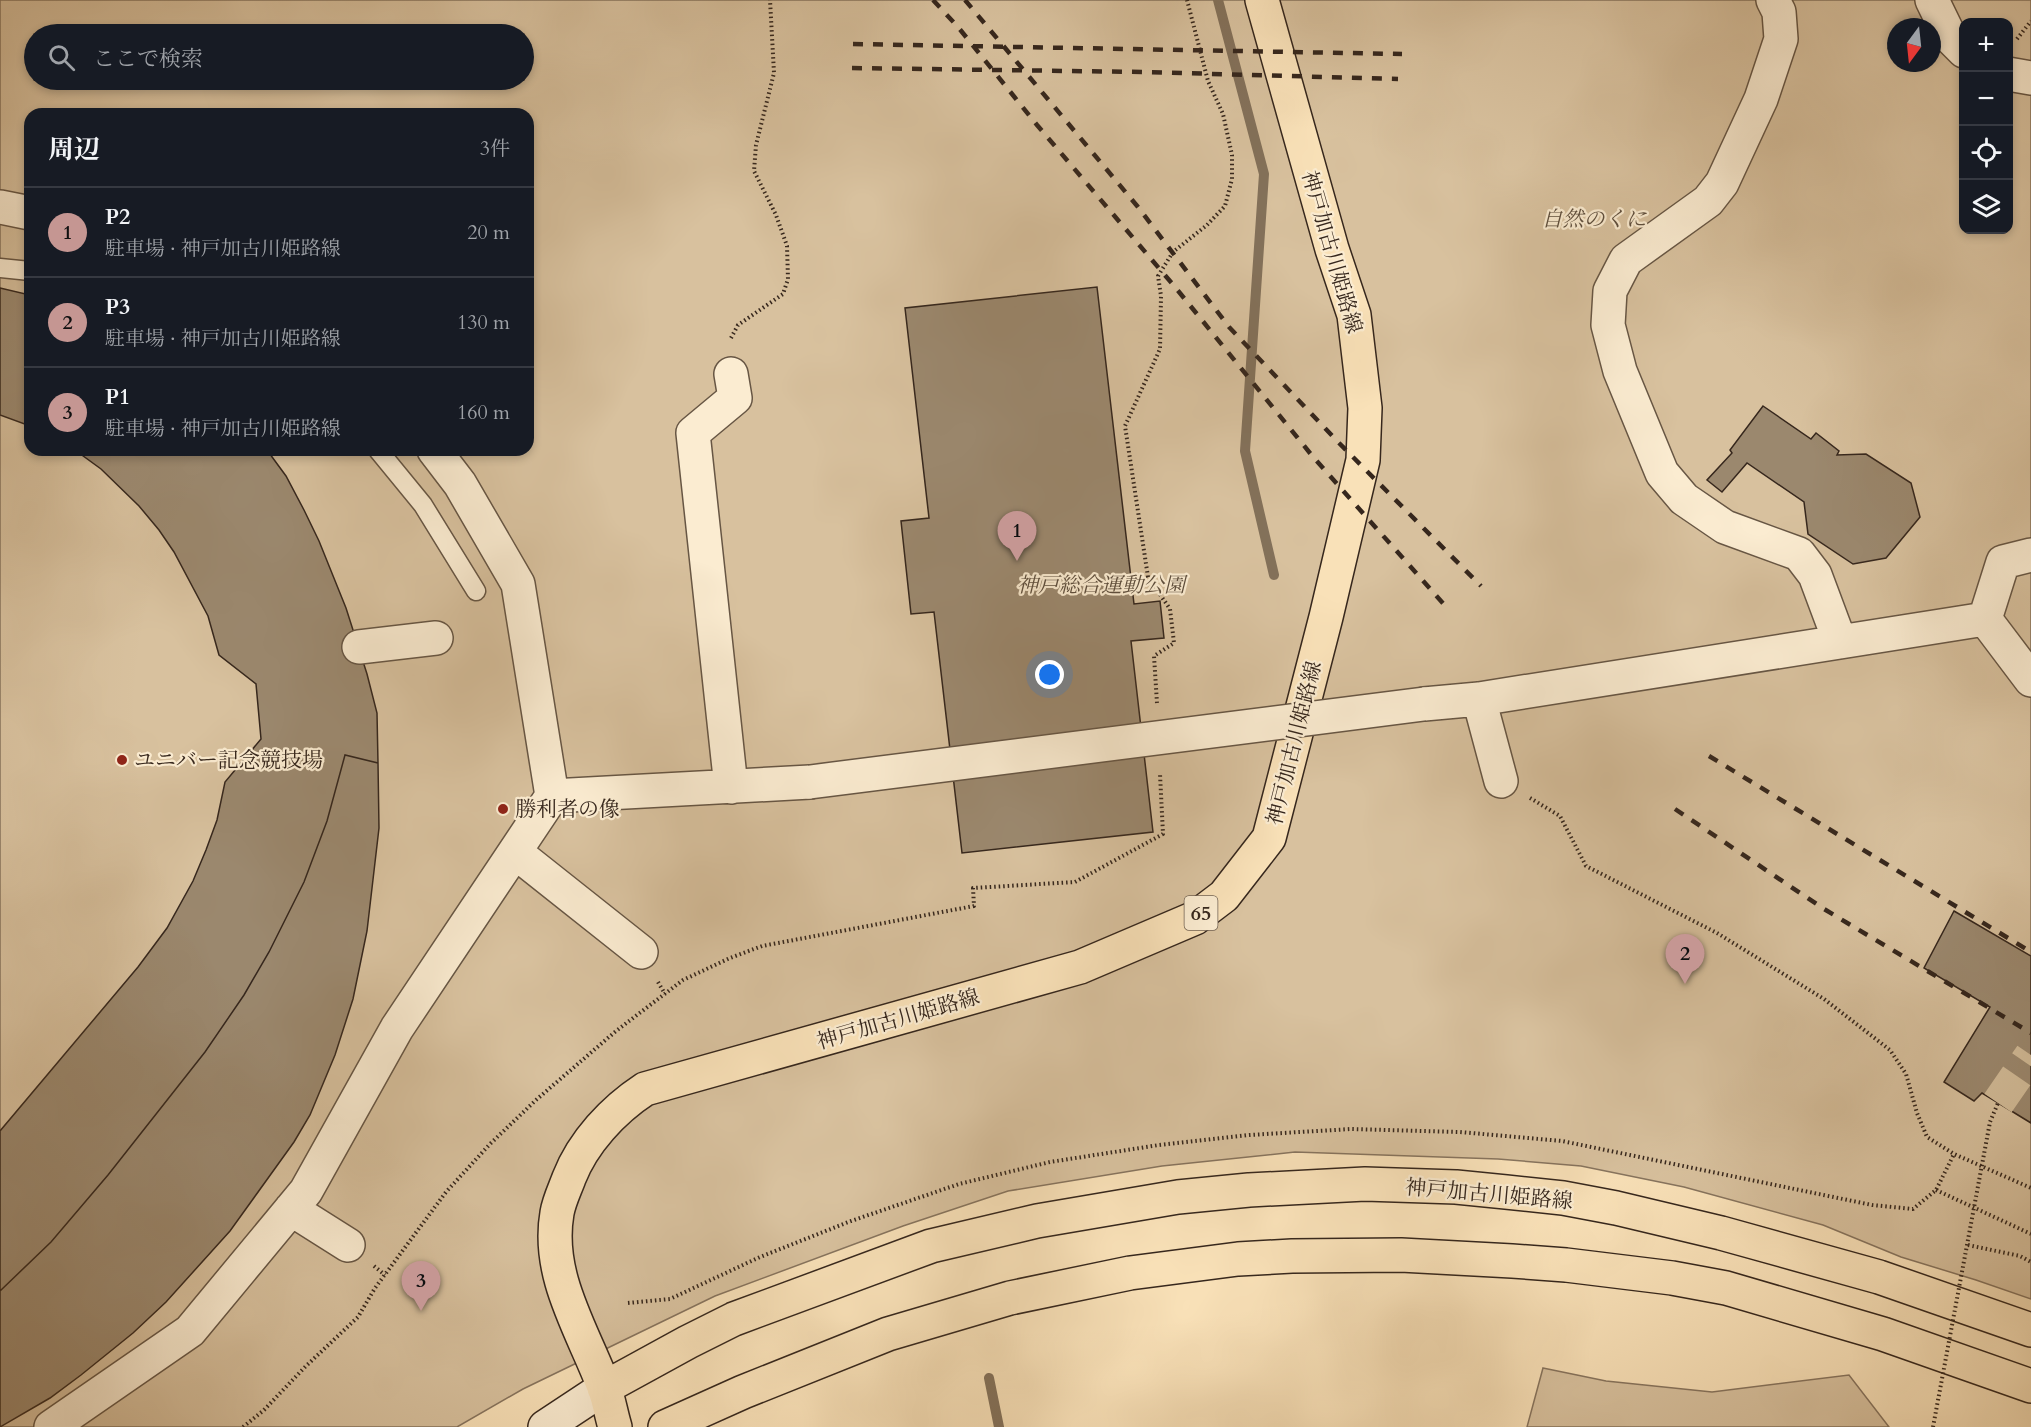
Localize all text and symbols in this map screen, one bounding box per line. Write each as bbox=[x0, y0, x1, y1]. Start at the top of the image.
north arrow bbox=[1887, 18, 1941, 72]
map controls bbox=[1959, 18, 2013, 234]
button: + bbox=[1959, 18, 2013, 72]
search box bbox=[24, 24, 534, 90]
icon: search bbox=[45, 41, 78, 74]
text: ここで検索 bbox=[93, 44, 203, 74]
button: − bbox=[1959, 72, 2013, 126]
button: locate bbox=[1959, 126, 2013, 180]
text: 周辺 bbox=[48, 132, 100, 167]
text: 3件 bbox=[480, 135, 510, 162]
street label: 神戸加古川姫路線 bbox=[1294, 167, 1369, 337]
button: layers bbox=[1959, 180, 2013, 234]
text: P2 bbox=[105, 202, 130, 232]
park label: 自然のくに bbox=[1542, 205, 1647, 234]
text: 1 bbox=[62, 219, 73, 246]
text: 20 m bbox=[467, 219, 510, 246]
text: 駐車場 · 神戸加古川姫路線 bbox=[105, 235, 341, 262]
text: P3 bbox=[105, 292, 130, 322]
text: 2 bbox=[62, 309, 73, 336]
text: 130 m bbox=[457, 309, 510, 336]
text: 駐車場 · 神戸加古川姫路線 bbox=[105, 325, 341, 352]
text: P1 bbox=[105, 382, 130, 412]
text: 3 bbox=[62, 399, 73, 426]
text: 160 m bbox=[457, 399, 510, 426]
text: 駐車場 · 神戸加古川姫路線 bbox=[105, 415, 341, 442]
pin: 1 bbox=[998, 512, 1036, 561]
park label: 神戸総合運動公園 bbox=[1017, 571, 1188, 600]
street label: 神戸加古川姫路線 bbox=[1260, 658, 1329, 828]
your location bbox=[1035, 660, 1064, 689]
place label: ユニバー記念競技場 bbox=[134, 746, 323, 775]
marker: ユニバー記念競技場 bbox=[115, 753, 129, 767]
place label: 勝利者の像 bbox=[515, 795, 620, 824]
marker: 勝利者の像 bbox=[496, 802, 510, 816]
road number: 65 bbox=[1184, 896, 1218, 930]
pin: 2 bbox=[1666, 934, 1704, 984]
street label: 神戸加古川姫路線 bbox=[813, 982, 983, 1057]
street label: 神戸加古川姫路線 bbox=[1404, 1173, 1574, 1216]
pin: 3 bbox=[402, 1262, 440, 1311]

